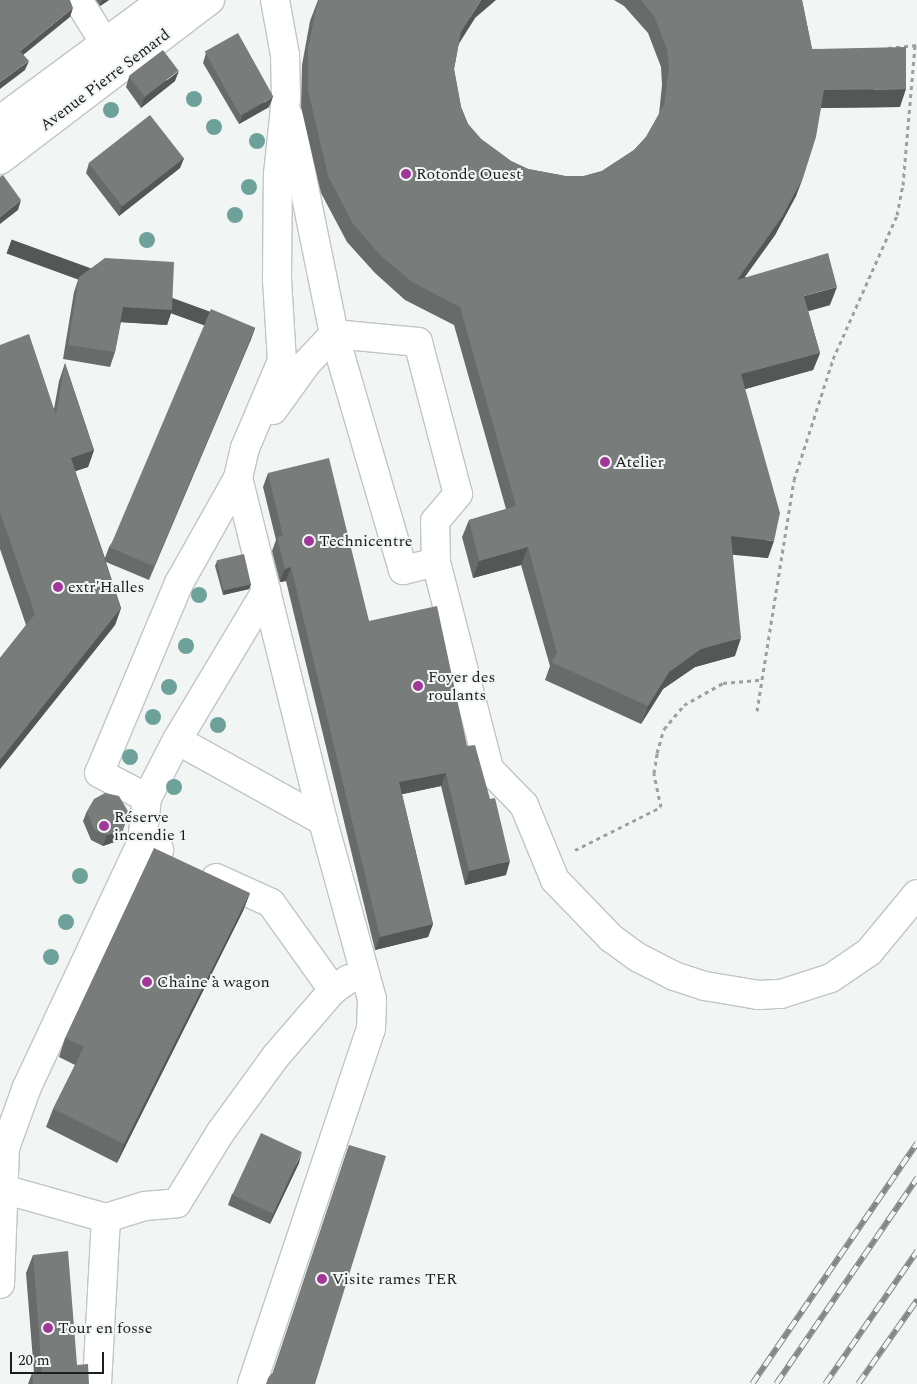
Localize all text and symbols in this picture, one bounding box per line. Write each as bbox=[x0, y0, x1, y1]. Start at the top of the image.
street label: Avenue Pierre Semard bbox=[36, 25, 174, 135]
place label: Rotonde Ouest bbox=[416, 164, 522, 184]
marker: Rotonde Ouest bbox=[400, 168, 412, 180]
place label: Atelier bbox=[615, 452, 664, 472]
marker: Atelier bbox=[599, 456, 611, 468]
place label: Technicentre bbox=[319, 531, 413, 551]
marker: Technicentre bbox=[303, 535, 315, 547]
place label: extr'Halles bbox=[68, 577, 144, 597]
marker: extr'Halles bbox=[52, 581, 64, 593]
place label: Foyer des roulants bbox=[428, 667, 495, 705]
marker: Foyer des roulants bbox=[412, 680, 424, 692]
place label: Réserve incendie 1 bbox=[114, 807, 187, 845]
marker: Réserve incendie 1 bbox=[98, 820, 110, 832]
place label: Chaine à wagon bbox=[157, 972, 270, 992]
marker: Chaine à wagon bbox=[141, 976, 153, 988]
place label: Visite rames TER bbox=[332, 1269, 457, 1289]
marker: Visite rames TER bbox=[316, 1273, 328, 1285]
place label: Tour en fosse bbox=[58, 1318, 153, 1338]
marker: Tour en fosse bbox=[42, 1322, 54, 1334]
scale bar bbox=[12, 1342, 106, 1374]
text: 20 m bbox=[18, 1349, 50, 1372]

